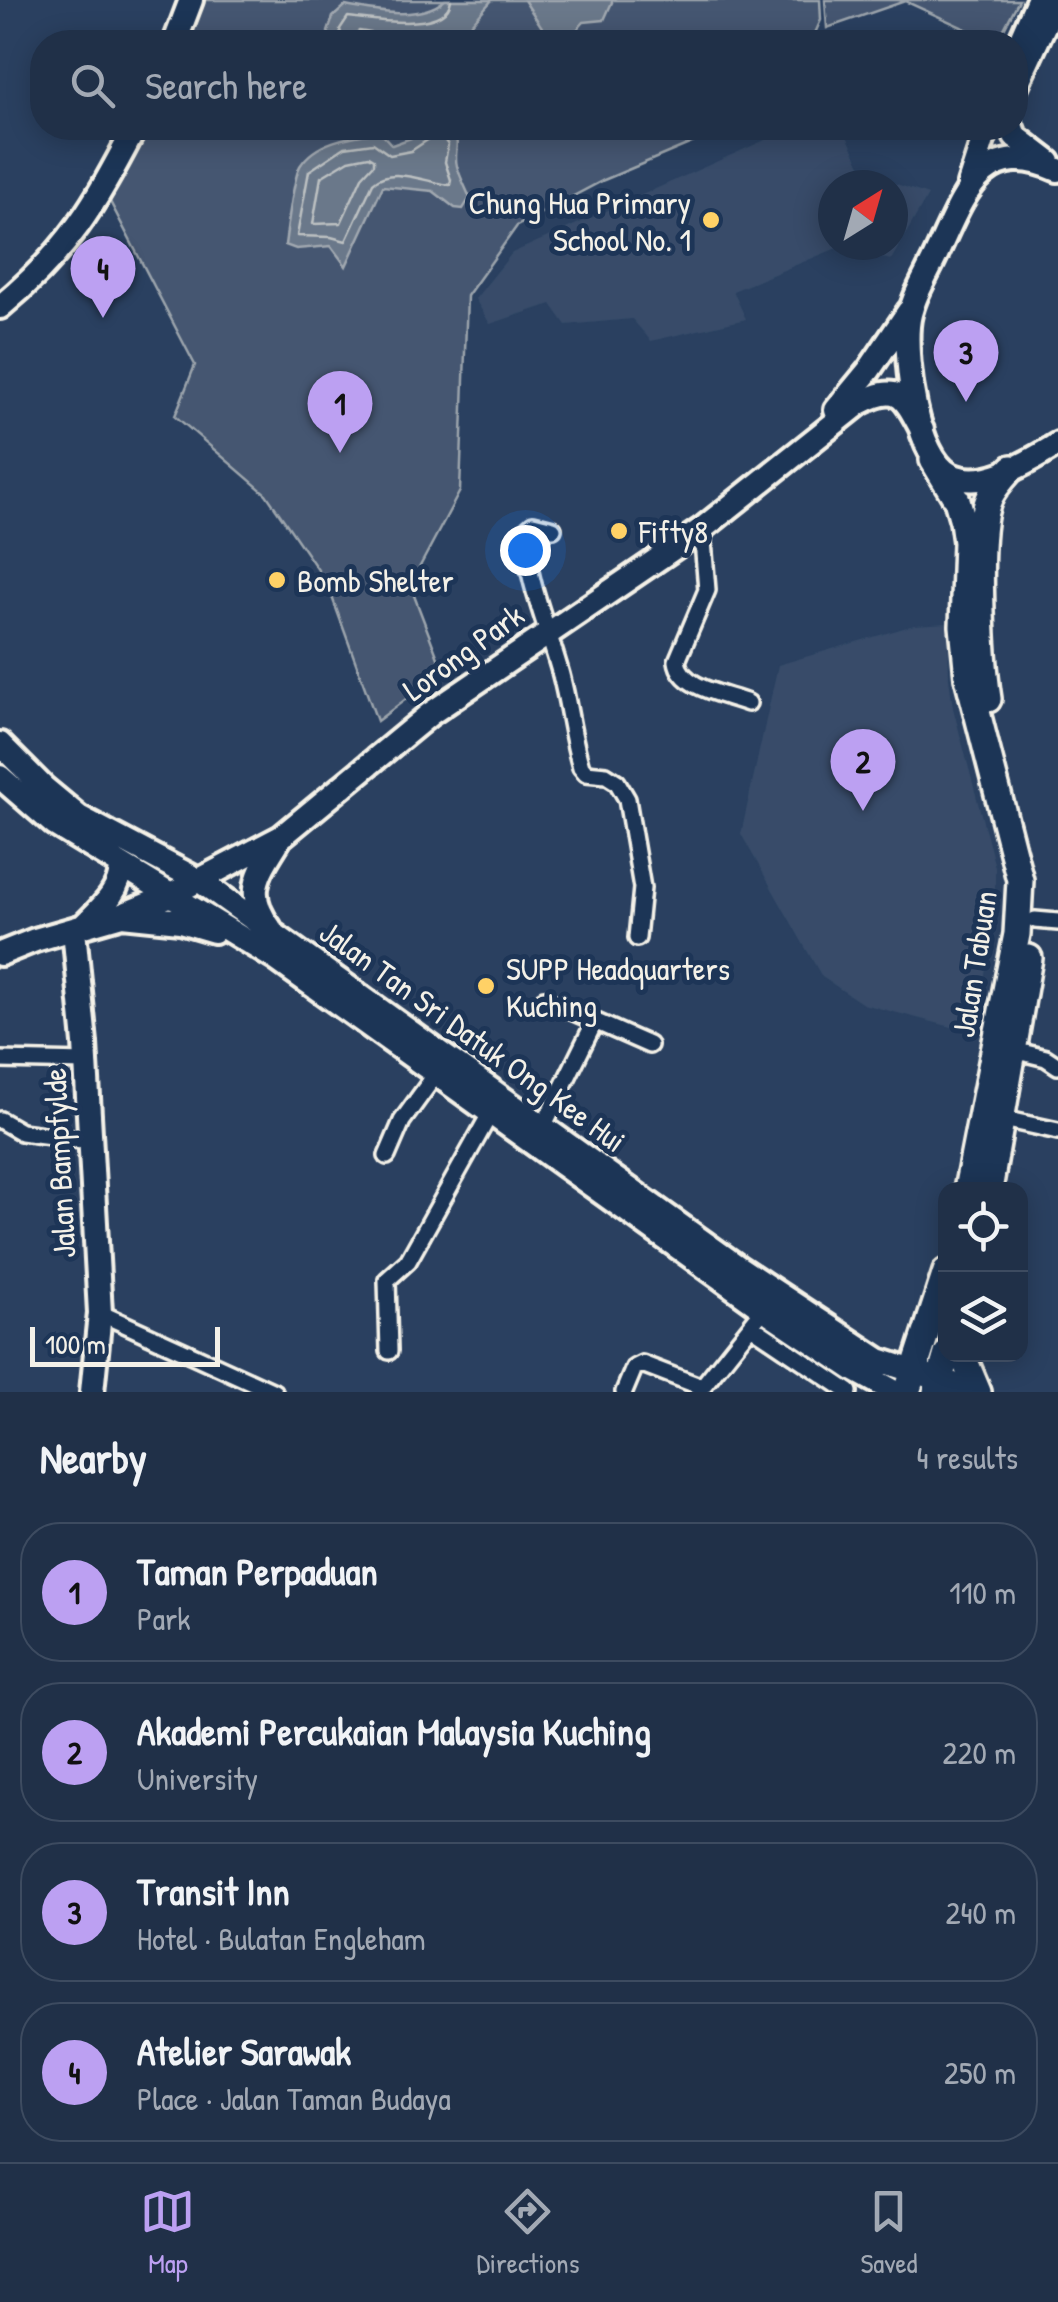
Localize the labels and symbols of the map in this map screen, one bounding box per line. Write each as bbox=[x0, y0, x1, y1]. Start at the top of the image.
north arrow bbox=[818, 170, 908, 260]
place label: Chung Hua Primary School No. 1 bbox=[468, 181, 691, 261]
marker: Chung Hua Primary School No. 1 bbox=[700, 209, 722, 231]
pin: 4 bbox=[70, 236, 136, 318]
pin: 3 bbox=[934, 320, 998, 402]
pin: 1 bbox=[308, 370, 372, 453]
place label: Fifty8 bbox=[638, 510, 708, 553]
marker: Fifty8 bbox=[608, 520, 630, 542]
your location bbox=[500, 525, 551, 576]
place label: Bomb Shelter bbox=[297, 559, 454, 602]
marker: Bomb Shelter bbox=[266, 569, 288, 591]
street label: Lorong Park bbox=[394, 594, 532, 710]
pin: 2 bbox=[830, 728, 896, 811]
street label: Jalan Tabuan bbox=[941, 888, 1007, 1040]
street label: Jalan Tan Sri Datuk Ong Kee Hui bbox=[311, 910, 635, 1162]
place label: SUPP Headquarters Kuching bbox=[506, 947, 730, 1027]
marker: SUPP Headquarters Kuching bbox=[475, 975, 497, 997]
street label: Jalan Bampfylde bbox=[33, 1067, 85, 1259]
scale bar bbox=[30, 1322, 220, 1366]

